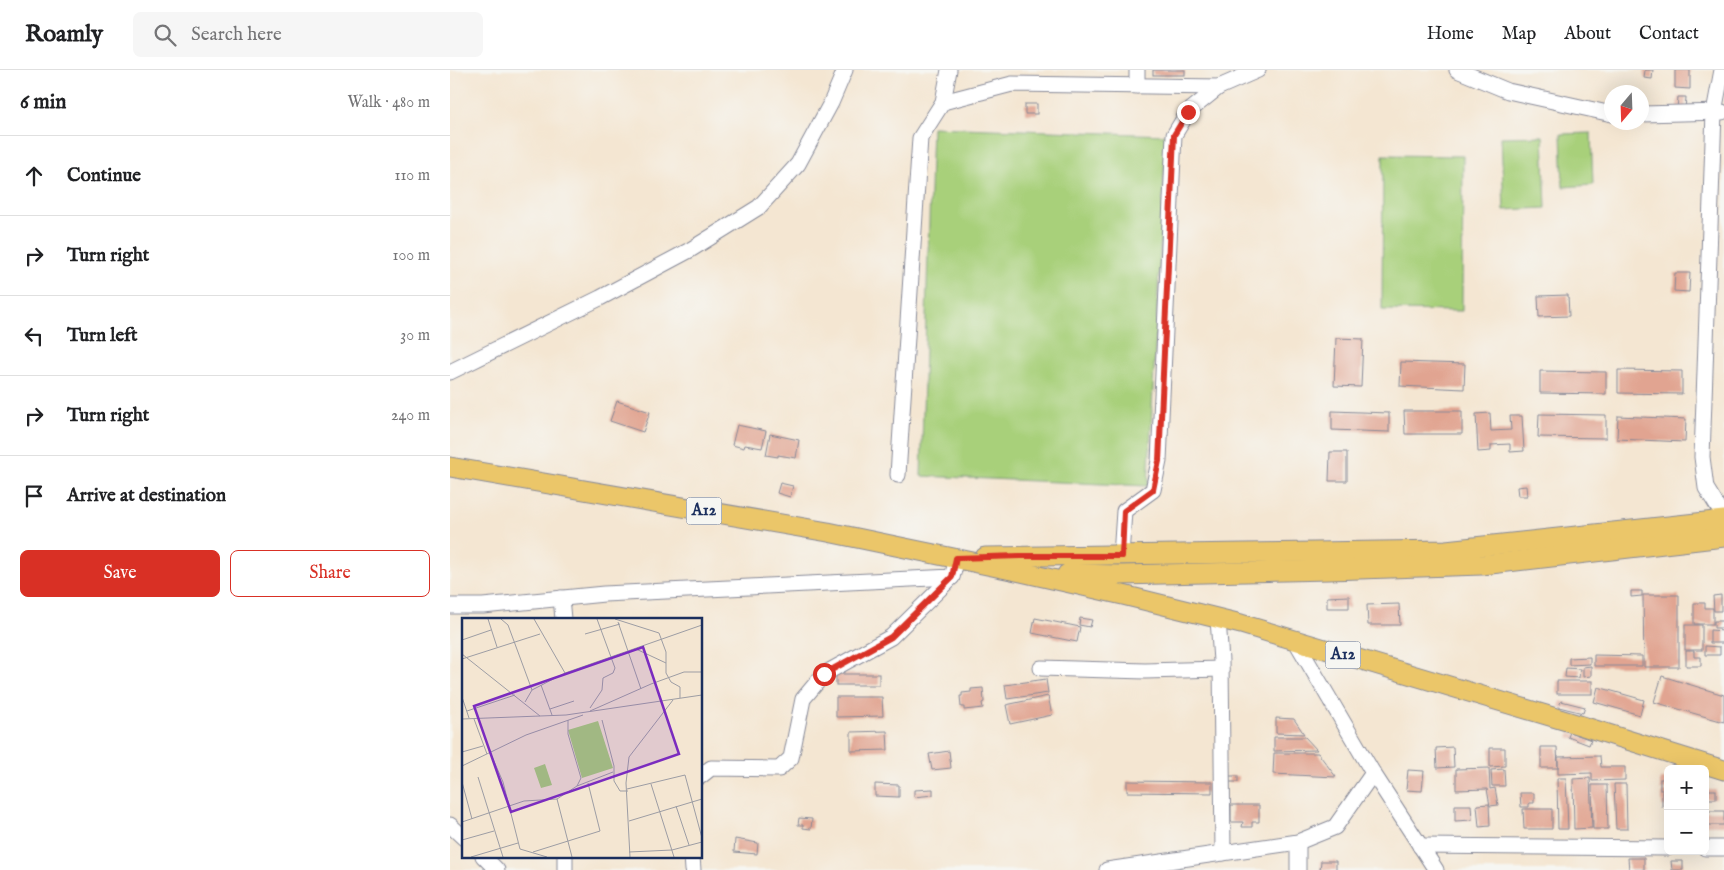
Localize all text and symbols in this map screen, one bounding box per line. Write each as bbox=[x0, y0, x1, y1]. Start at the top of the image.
search box bbox=[133, 12, 483, 57]
text: Roamly bbox=[25, 19, 103, 50]
icon: search bbox=[151, 21, 179, 49]
text: Search here bbox=[191, 23, 282, 47]
text: Home bbox=[1427, 23, 1474, 46]
text: Map bbox=[1502, 23, 1536, 46]
text: About bbox=[1564, 23, 1611, 46]
text: Contact bbox=[1639, 23, 1699, 46]
north arrow bbox=[1604, 85, 1649, 130]
text: 6 min bbox=[20, 89, 66, 116]
text: Walk · 480 m bbox=[348, 93, 430, 113]
route end bbox=[1177, 101, 1200, 124]
icon: ahead bbox=[20, 162, 48, 190]
text: Continue bbox=[67, 164, 141, 188]
text: 110 m bbox=[394, 166, 430, 186]
icon: right bbox=[20, 242, 48, 270]
text: Turn right bbox=[67, 244, 149, 268]
text: 100 m bbox=[393, 246, 430, 266]
icon: left bbox=[20, 322, 48, 350]
text: Turn left bbox=[67, 324, 138, 348]
text: 30 m bbox=[400, 326, 430, 346]
icon: right bbox=[20, 402, 48, 430]
text: Turn right bbox=[67, 404, 149, 428]
text: 240 m bbox=[391, 406, 430, 426]
icon: arrive bbox=[20, 482, 48, 510]
text: Arrive at destination bbox=[67, 484, 226, 508]
road number: A12 bbox=[686, 498, 722, 524]
button: Save bbox=[20, 550, 220, 597]
button: Share bbox=[230, 550, 430, 597]
inset map bbox=[462, 618, 702, 858]
road number: A12 bbox=[1326, 642, 1360, 668]
route start bbox=[813, 663, 836, 686]
map controls bbox=[1664, 765, 1709, 855]
button: + bbox=[1664, 765, 1709, 810]
button: − bbox=[1664, 810, 1709, 855]

